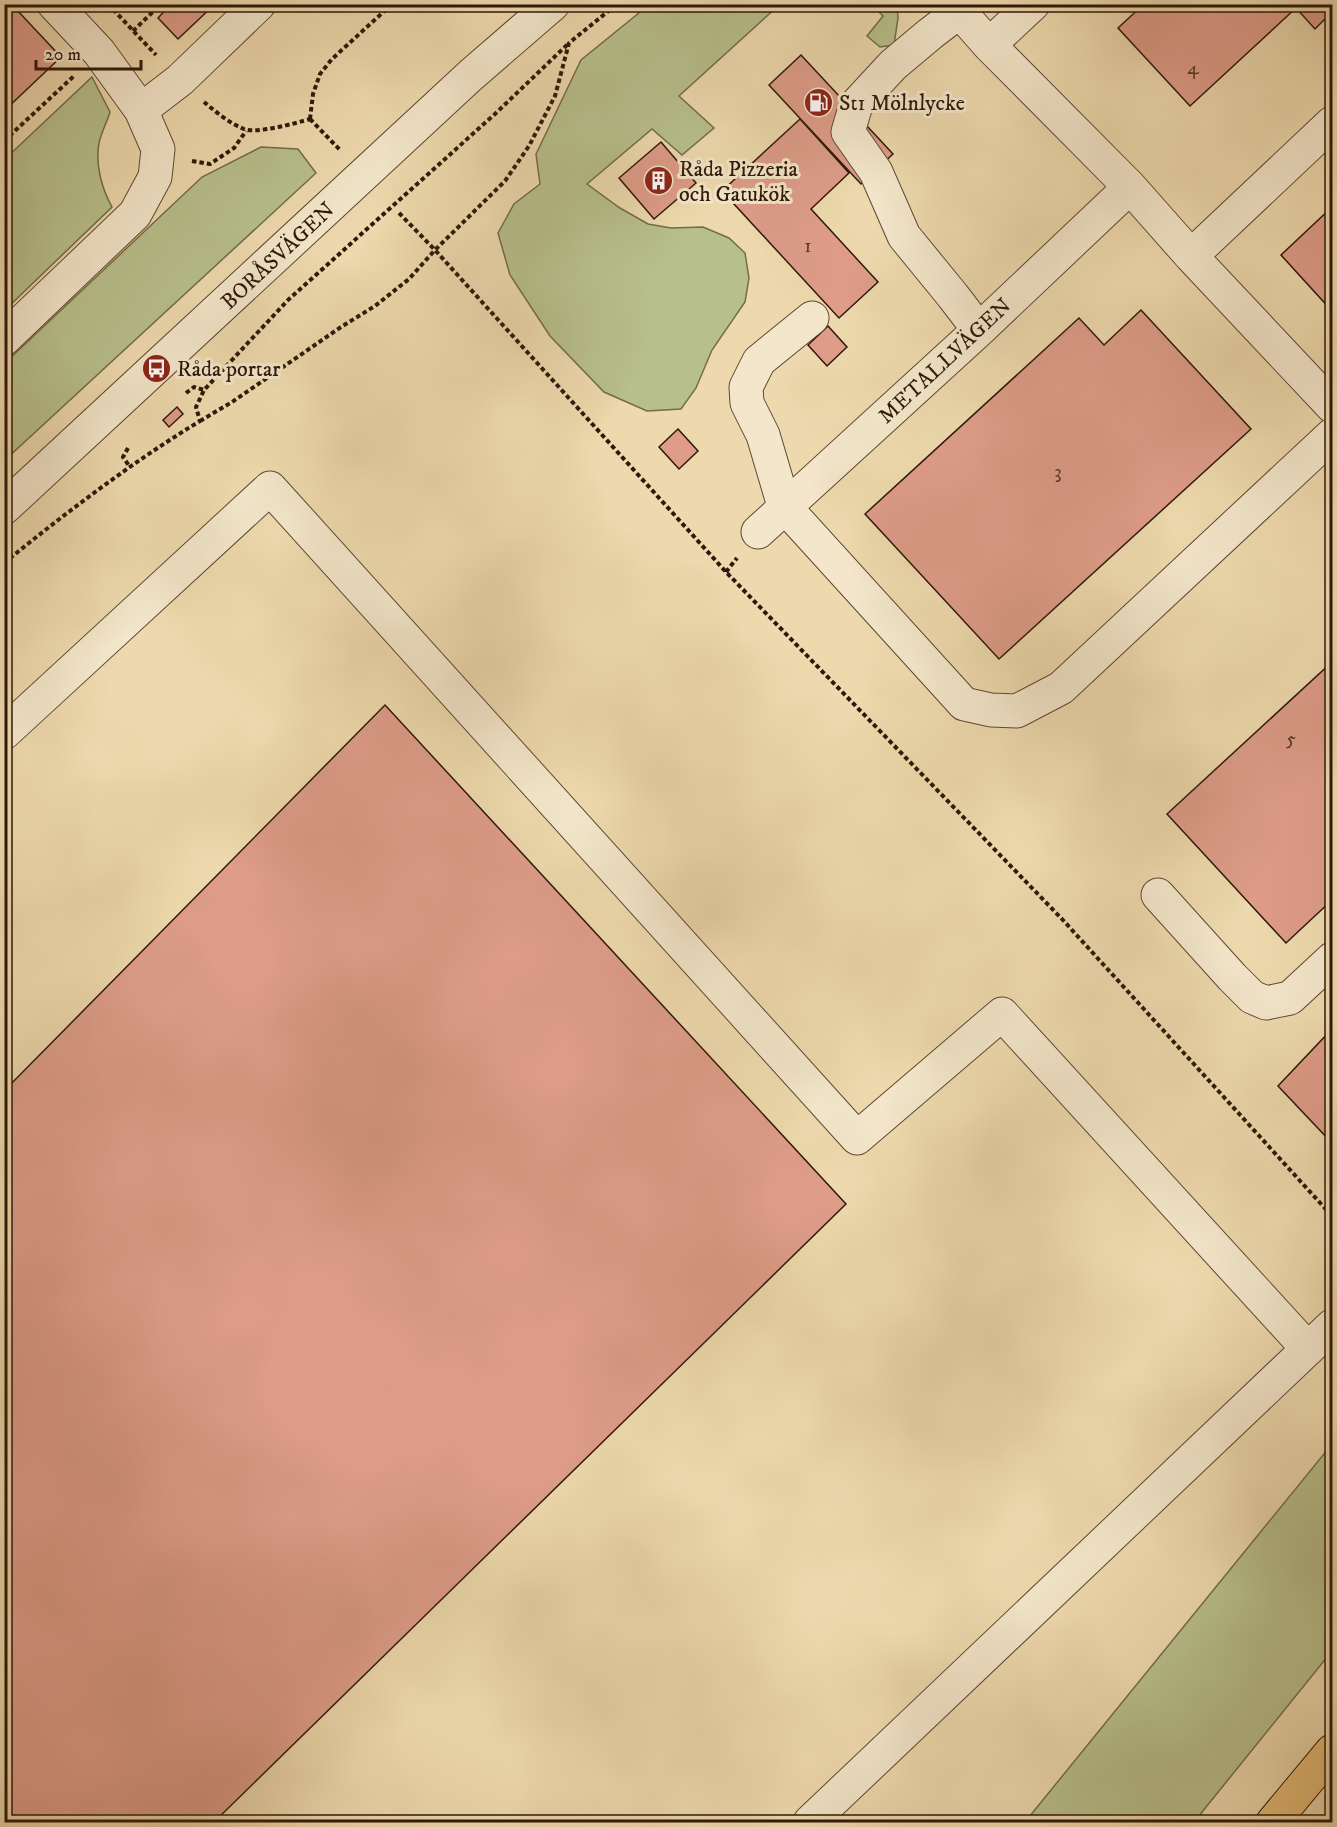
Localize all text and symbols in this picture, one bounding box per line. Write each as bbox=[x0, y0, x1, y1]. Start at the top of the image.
scale bar bbox=[36, 33, 141, 71]
text: 20 m bbox=[45, 44, 81, 66]
house number: 4 bbox=[1187, 56, 1199, 81]
fuel station icon: St1 Mölnlycke bbox=[802, 86, 834, 118]
place label: St1 Mölnlycke bbox=[839, 90, 965, 117]
place label: Råda Pizzeria och Gatukök bbox=[679, 156, 799, 208]
building icon: Råda Pizzeria och Gatukök bbox=[642, 165, 674, 197]
street label: BORÅSVÄGEN bbox=[215, 196, 340, 316]
house number: 1 bbox=[804, 234, 812, 259]
street label: METALLVÄGEN bbox=[873, 293, 1017, 430]
bus stop icon: Råda portar bbox=[140, 352, 172, 384]
place label: Råda portar bbox=[177, 356, 281, 383]
house number: 3 bbox=[1054, 460, 1062, 485]
house number: 5 bbox=[1286, 727, 1296, 752]

